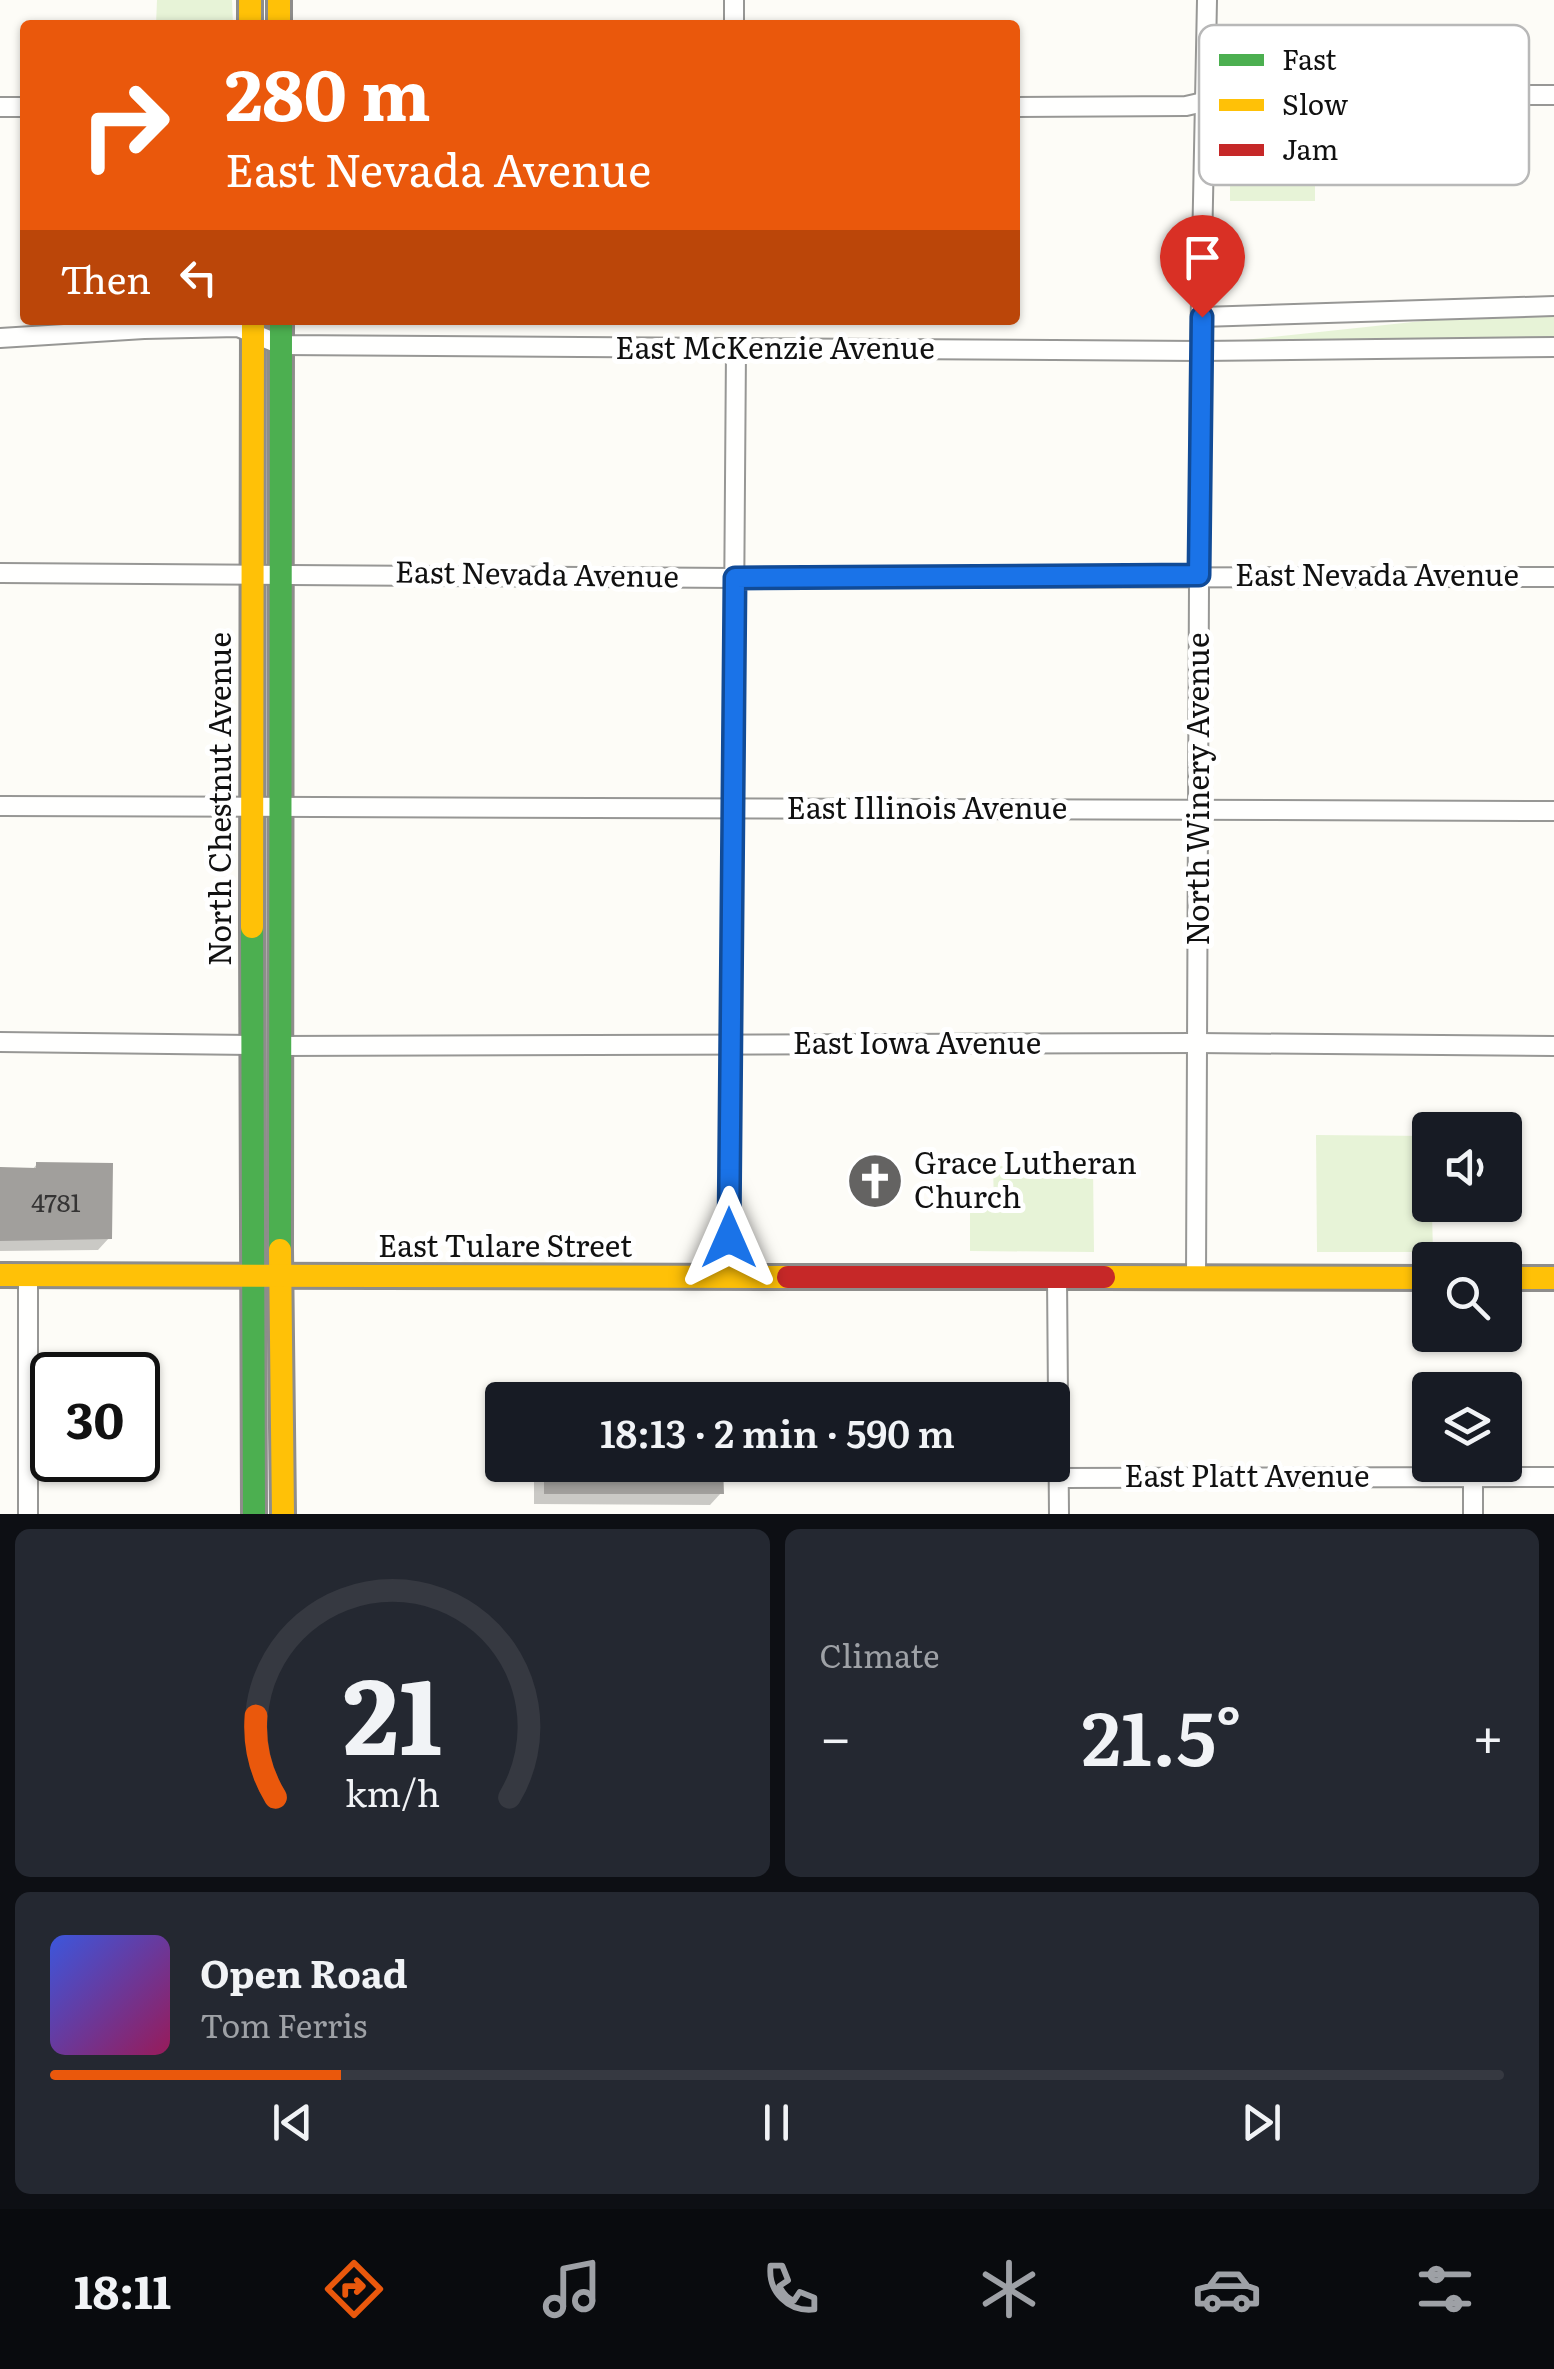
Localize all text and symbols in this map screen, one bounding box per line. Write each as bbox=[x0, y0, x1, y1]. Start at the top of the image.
legend bbox=[1199, 25, 1529, 185]
text: Fast bbox=[1282, 37, 1337, 79]
text: 280 m bbox=[225, 39, 431, 143]
icon: right bbox=[60, 60, 190, 190]
text: Slow bbox=[1282, 82, 1348, 124]
text: Jam bbox=[1282, 127, 1338, 169]
text: East Nevada Avenue bbox=[225, 134, 651, 201]
pin bbox=[1160, 215, 1245, 318]
icon: arrive bbox=[1175, 230, 1230, 285]
text: Then bbox=[60, 249, 151, 306]
icon: left bbox=[171, 250, 226, 305]
street label: East McKenzie Avenue bbox=[615, 324, 935, 368]
street label: East Nevada Avenue bbox=[395, 548, 680, 596]
street label: East Nevada Avenue bbox=[1235, 551, 1519, 595]
street label: North Chestnut Avenue bbox=[196, 632, 240, 966]
street label: North Winery Avenue bbox=[1174, 633, 1218, 945]
street label: East Illinois Avenue bbox=[787, 784, 1067, 828]
street label: East Iowa Avenue bbox=[793, 1019, 1041, 1063]
map controls bbox=[1412, 1112, 1522, 1482]
button: sound bbox=[1412, 1112, 1522, 1222]
place label: Grace Lutheran Church bbox=[914, 1139, 1137, 1217]
church icon: Grace Lutheran Church bbox=[845, 1151, 905, 1211]
house number: 4781 bbox=[31, 1183, 81, 1220]
position arrow bbox=[677, 1186, 781, 1290]
street label: East Tulare Street bbox=[378, 1222, 632, 1266]
button: search bbox=[1412, 1242, 1522, 1352]
speed limit sign: 30 bbox=[30, 1352, 160, 1482]
button: layers bbox=[1412, 1372, 1522, 1482]
text: 18:13 · 2 min · 590 m bbox=[600, 1403, 955, 1460]
street label: East Platt Avenue bbox=[1124, 1452, 1370, 1496]
text: Climate bbox=[820, 1630, 940, 1678]
text: 21 bbox=[343, 1633, 442, 1787]
text: 21.5° bbox=[1082, 1678, 1242, 1789]
text: − bbox=[820, 1693, 852, 1775]
text: + bbox=[1472, 1693, 1504, 1775]
text: km/h bbox=[345, 1765, 440, 1818]
text: Open Road bbox=[200, 1943, 408, 2000]
text: Tom Ferris bbox=[200, 2000, 367, 2048]
icon: previous bbox=[265, 2095, 320, 2150]
icon: pause bbox=[749, 2095, 804, 2150]
icon: next bbox=[1234, 2095, 1289, 2150]
icon: directions bbox=[319, 2254, 389, 2324]
icon: music bbox=[537, 2254, 607, 2324]
icon: phone bbox=[756, 2254, 826, 2324]
icon: climate bbox=[974, 2254, 1044, 2324]
icon: car bbox=[1192, 2254, 1262, 2324]
icon: filters bbox=[1410, 2254, 1480, 2324]
text: 18:11 bbox=[74, 2256, 171, 2323]

